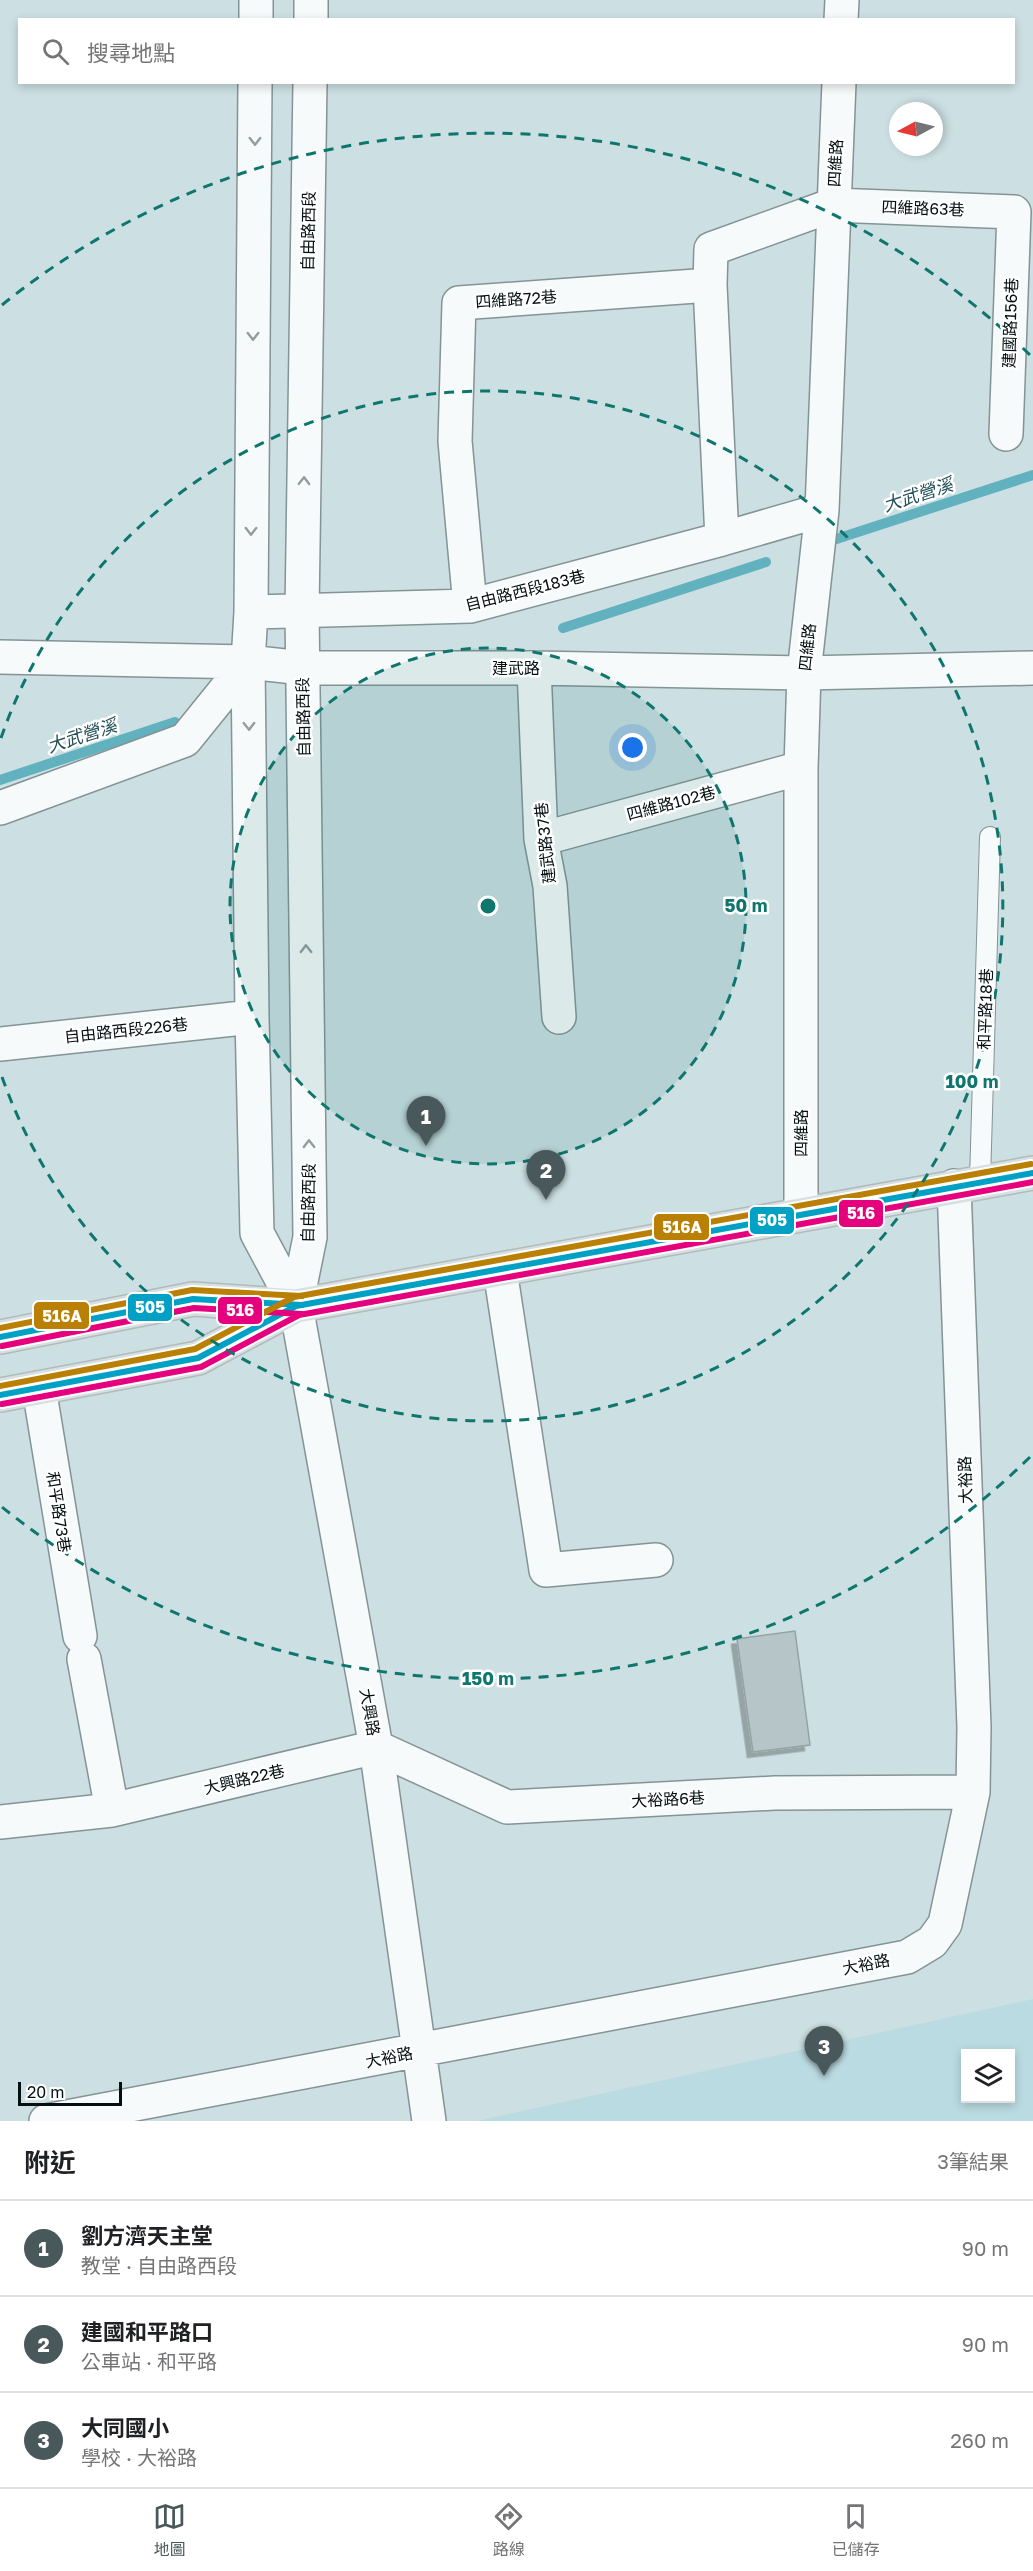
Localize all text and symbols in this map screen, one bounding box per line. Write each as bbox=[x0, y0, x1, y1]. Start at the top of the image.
search box bbox=[18, 18, 1015, 84]
icon: search bbox=[39, 35, 72, 68]
text: 搜尋地點 bbox=[87, 39, 175, 66]
north arrow bbox=[889, 102, 943, 156]
one-way arrow bbox=[249, 136, 261, 145]
street label: 四維路 bbox=[824, 139, 846, 187]
street label: 自由路西段 bbox=[297, 191, 319, 271]
street label: 四維路63巷 bbox=[881, 197, 965, 219]
street label: 建國路156巷 bbox=[998, 277, 1022, 369]
street label: 四維路72巷 bbox=[475, 286, 557, 312]
one-way arrow bbox=[247, 331, 259, 340]
water label: 大武營溪 bbox=[880, 472, 958, 516]
one-way arrow bbox=[298, 476, 310, 485]
one-way arrow bbox=[245, 526, 258, 535]
street label: 自由路西段183巷 bbox=[463, 565, 587, 615]
street label: 四維路 bbox=[795, 622, 819, 672]
street label: 建武路 bbox=[492, 658, 540, 678]
street label: 自由路西段 bbox=[292, 677, 314, 757]
water label: 大武營溪 bbox=[44, 713, 122, 757]
one-way arrow bbox=[243, 721, 255, 730]
your location bbox=[618, 733, 647, 762]
street label: 四維路102巷 bbox=[624, 782, 718, 824]
street label: 建武路37巷 bbox=[531, 801, 559, 885]
text: 50 m bbox=[725, 894, 767, 916]
centre of rings bbox=[478, 896, 498, 916]
one-way arrow bbox=[300, 944, 312, 953]
street label: 和平路18巷 bbox=[974, 968, 996, 1050]
street label: 自由路西段226巷 bbox=[63, 1014, 189, 1046]
text: 100 m bbox=[946, 1070, 998, 1092]
pin: 1 bbox=[406, 1096, 446, 1146]
street label: 四維路 bbox=[791, 1109, 811, 1157]
one-way arrow bbox=[303, 1139, 315, 1148]
pin: 2 bbox=[526, 1150, 566, 1200]
street label: 自由路西段 bbox=[297, 1163, 319, 1243]
line badge: 516 bbox=[838, 1199, 884, 1228]
text: 516 bbox=[847, 1203, 875, 1223]
line badge: 505 bbox=[749, 1206, 795, 1235]
text: 505 bbox=[757, 1210, 787, 1230]
line badge: 516A bbox=[653, 1213, 710, 1241]
text: 516A bbox=[662, 1217, 702, 1237]
line badge: 505 bbox=[127, 1293, 173, 1322]
line badge: 516 bbox=[217, 1296, 263, 1325]
text: 505 bbox=[135, 1297, 165, 1317]
text: 516 bbox=[226, 1300, 254, 1320]
line badge: 516A bbox=[33, 1301, 90, 1330]
text: 516A bbox=[42, 1306, 82, 1326]
street label: 大裕路 bbox=[954, 1456, 976, 1504]
street label: 和平路73巷 bbox=[43, 1470, 75, 1554]
text: 150 m bbox=[462, 1667, 514, 1689]
street label: 大興路 bbox=[356, 1687, 384, 1737]
street label: 大興路22巷 bbox=[202, 1760, 286, 1798]
street label: 大裕路6巷 bbox=[631, 1787, 705, 1811]
street label: 大裕路 bbox=[841, 1950, 891, 1978]
pin: 3 bbox=[804, 2026, 844, 2076]
street label: 大裕路 bbox=[364, 2043, 414, 2071]
map controls bbox=[961, 2049, 1015, 2103]
button: layers bbox=[961, 2049, 1015, 2103]
scale bar bbox=[18, 2079, 122, 2106]
text: 20 m bbox=[27, 2082, 64, 2102]
text: 附近 bbox=[24, 2147, 76, 2178]
text: 3筆結果 bbox=[937, 2149, 1009, 2173]
text: 劉方濟天主堂 bbox=[81, 2222, 213, 2249]
text: 1 bbox=[38, 2236, 49, 2260]
text: 90 m bbox=[962, 2236, 1009, 2260]
text: 教堂 · 自由路西段 bbox=[81, 2253, 237, 2277]
text: 建國和平路口 bbox=[81, 2318, 213, 2345]
text: 2 bbox=[37, 2332, 50, 2356]
text: 90 m bbox=[962, 2332, 1009, 2356]
text: 公車站 · 和平路 bbox=[81, 2349, 217, 2373]
text: 大同國小 bbox=[81, 2414, 169, 2441]
text: 3 bbox=[37, 2428, 50, 2452]
text: 260 m bbox=[950, 2428, 1009, 2452]
text: 學校 · 大裕路 bbox=[81, 2445, 197, 2469]
tab: 地圖 bbox=[153, 2500, 186, 2560]
tab: 路線 bbox=[492, 2500, 525, 2560]
tab: 已儲存 bbox=[832, 2500, 880, 2560]

